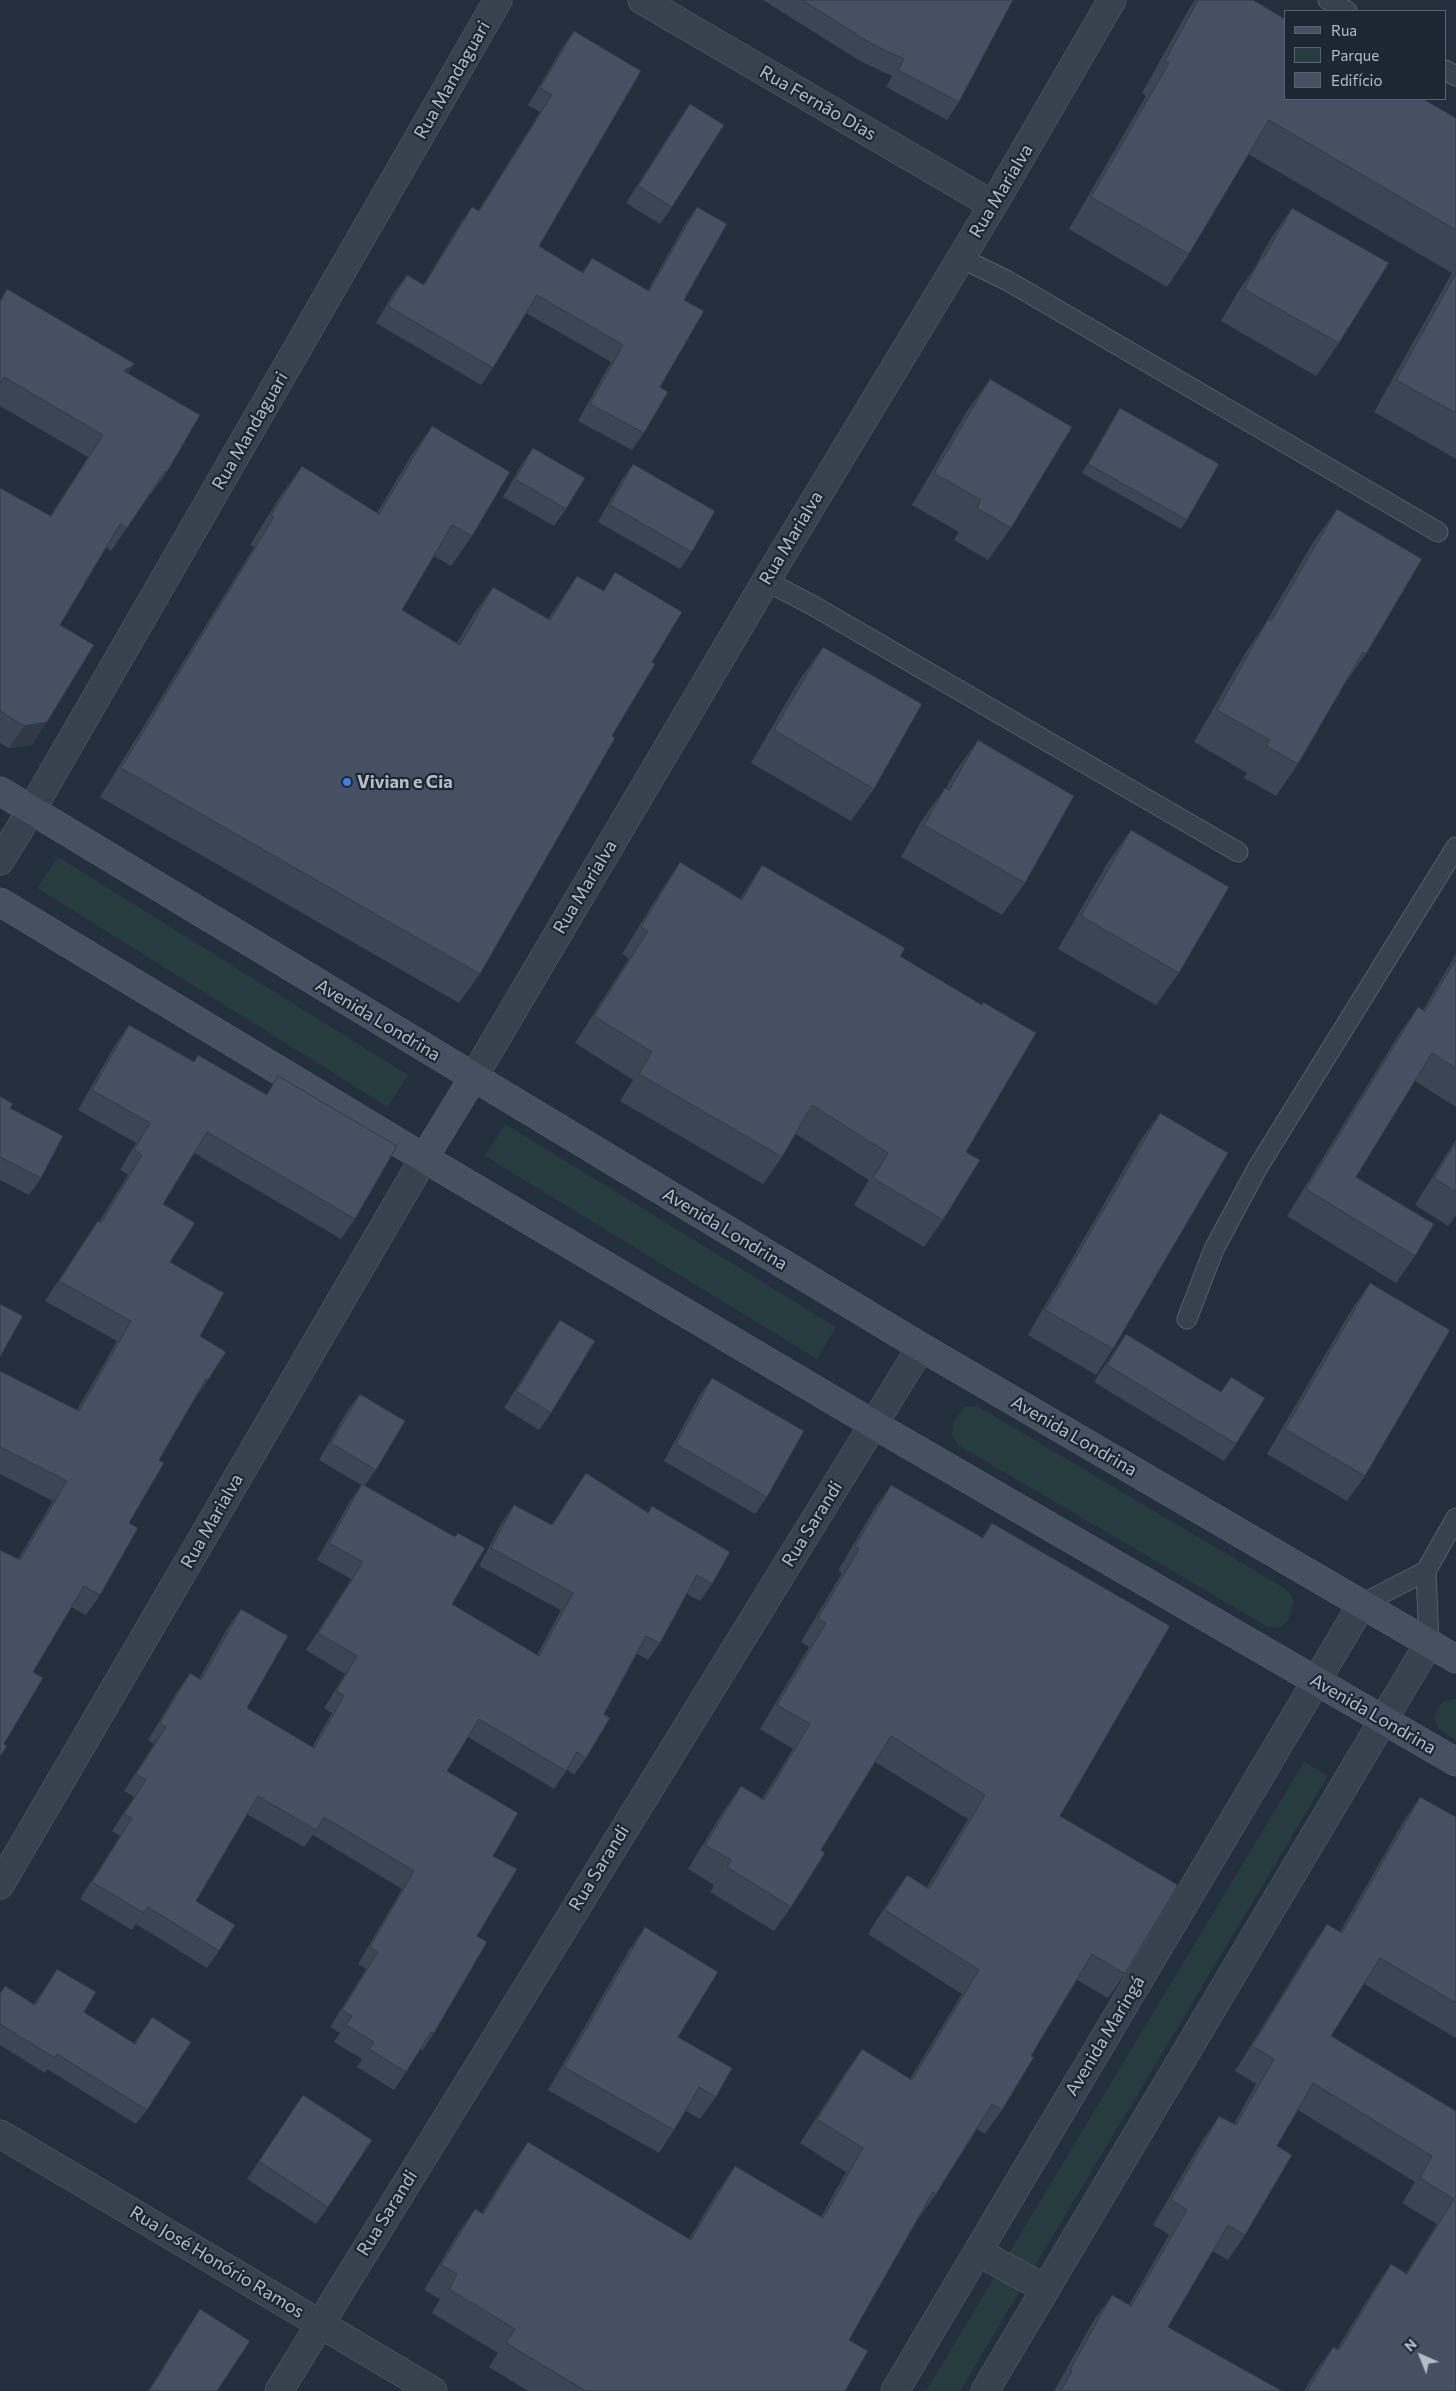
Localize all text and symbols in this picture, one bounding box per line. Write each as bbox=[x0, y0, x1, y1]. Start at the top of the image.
legend bbox=[1284, 10, 1446, 100]
street label: Rua Mandaguari bbox=[410, 17, 494, 143]
text: Rua bbox=[1331, 21, 1357, 39]
text: Parque bbox=[1331, 46, 1379, 64]
street label: Rua Fernão Dias bbox=[756, 61, 880, 145]
text: Edifício bbox=[1331, 71, 1382, 89]
street label: Rua Marialva bbox=[965, 140, 1037, 242]
street label: Rua Mandaguari bbox=[208, 368, 292, 494]
street label: Rua Marialva bbox=[755, 487, 827, 589]
place label: Vivian e Cia bbox=[357, 771, 453, 793]
marker: Vivian e Cia bbox=[341, 776, 353, 788]
street label: Rua Marialva bbox=[549, 836, 621, 938]
street label: Avenida Londrina bbox=[312, 974, 444, 1066]
street label: Avenida Londrina bbox=[659, 1183, 791, 1275]
street label: Avenida Londrina bbox=[1007, 1391, 1141, 1481]
street label: Rua Marialva bbox=[176, 1470, 248, 1572]
street label: Rua Sarandi bbox=[777, 1477, 847, 1571]
street label: Avenida Londrina bbox=[1306, 1669, 1440, 1759]
street label: Rua Sarandi bbox=[564, 1821, 634, 1915]
street label: Avenida Maringá bbox=[1061, 1972, 1149, 2100]
street label: Rua Sarandi bbox=[352, 2166, 422, 2260]
street label: Rua José Honório Ramos bbox=[126, 2201, 308, 2323]
north arrow bbox=[1396, 2331, 1446, 2381]
text: N bbox=[1401, 2335, 1420, 2355]

